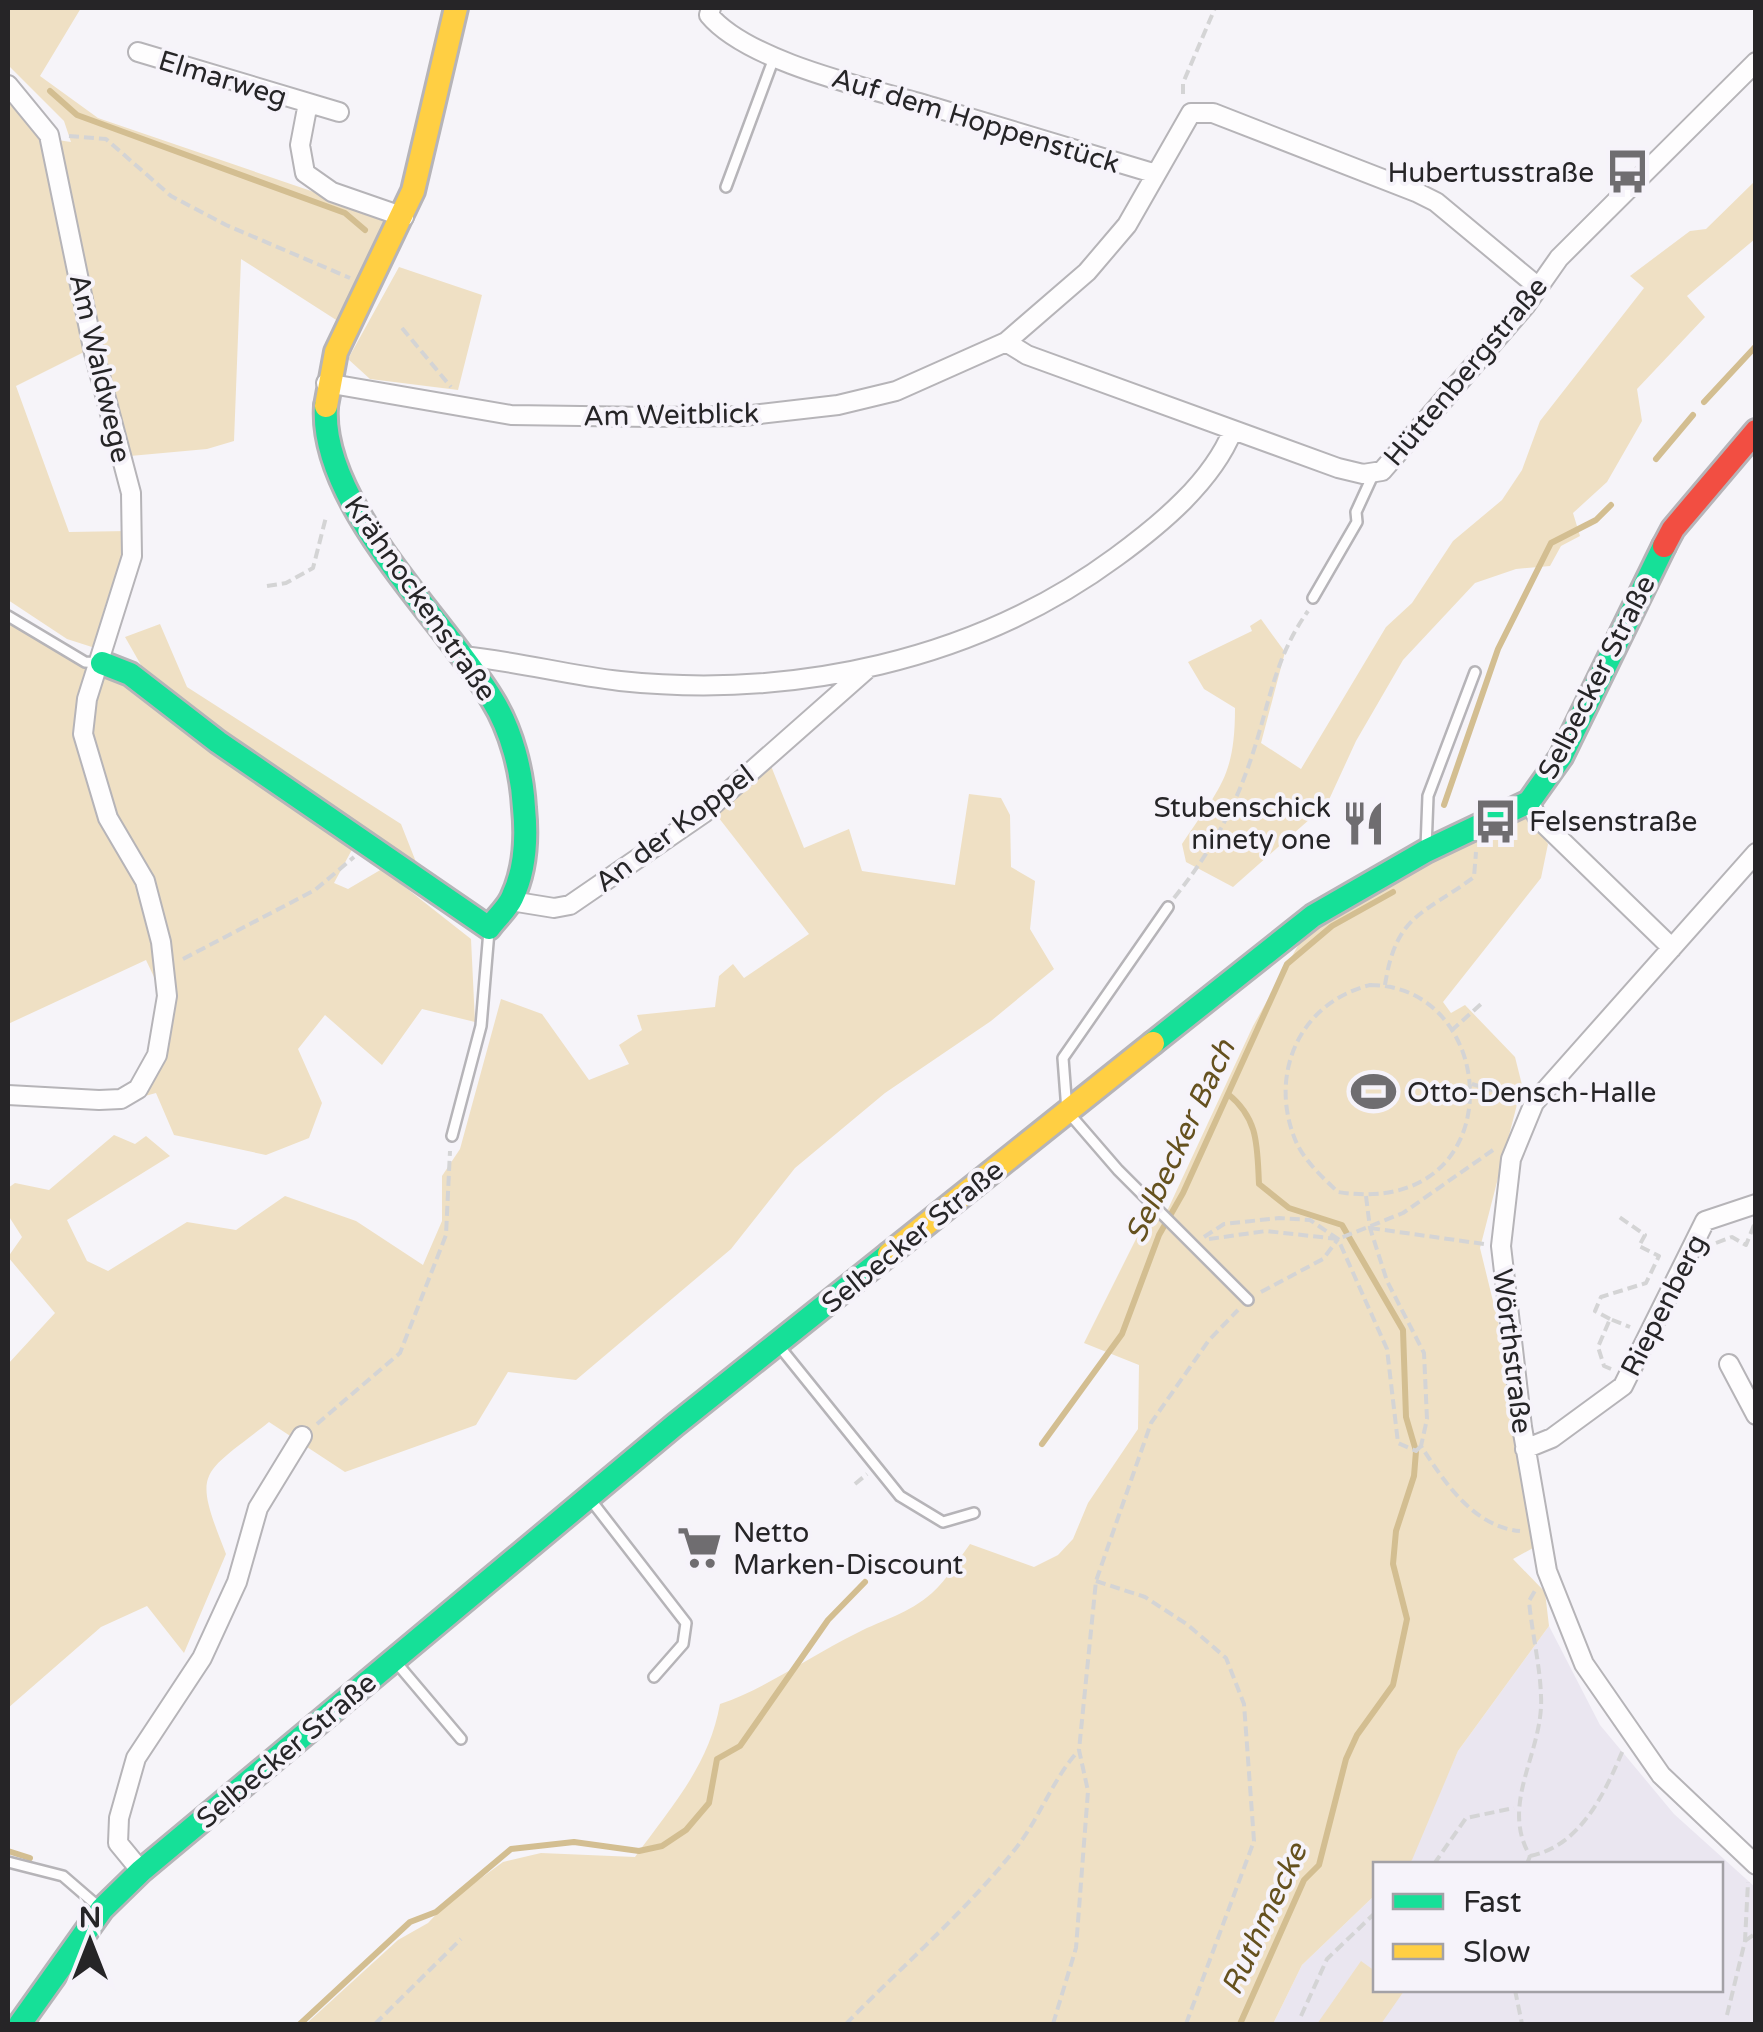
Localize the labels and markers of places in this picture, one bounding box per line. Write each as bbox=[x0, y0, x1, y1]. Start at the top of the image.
bus stop icon: Hubertusstraße bbox=[1603, 148, 1651, 196]
place label: Hubertusstraße bbox=[1387, 156, 1594, 190]
place label: Stubenschick ninety one bbox=[1153, 791, 1331, 857]
bus stop icon: Felsenstraße bbox=[1472, 797, 1520, 845]
restaurant icon: Stubenschick ninety one bbox=[1340, 799, 1388, 847]
place label: Felsenstraße bbox=[1529, 805, 1697, 839]
sports icon: Otto-Densch-Halle bbox=[1350, 1068, 1398, 1116]
place label: Otto-Densch-Halle bbox=[1407, 1076, 1656, 1110]
place label: Netto Marken-Discount bbox=[733, 1516, 964, 1582]
supermarket icon: Netto Marken-Discount bbox=[676, 1524, 724, 1572]

